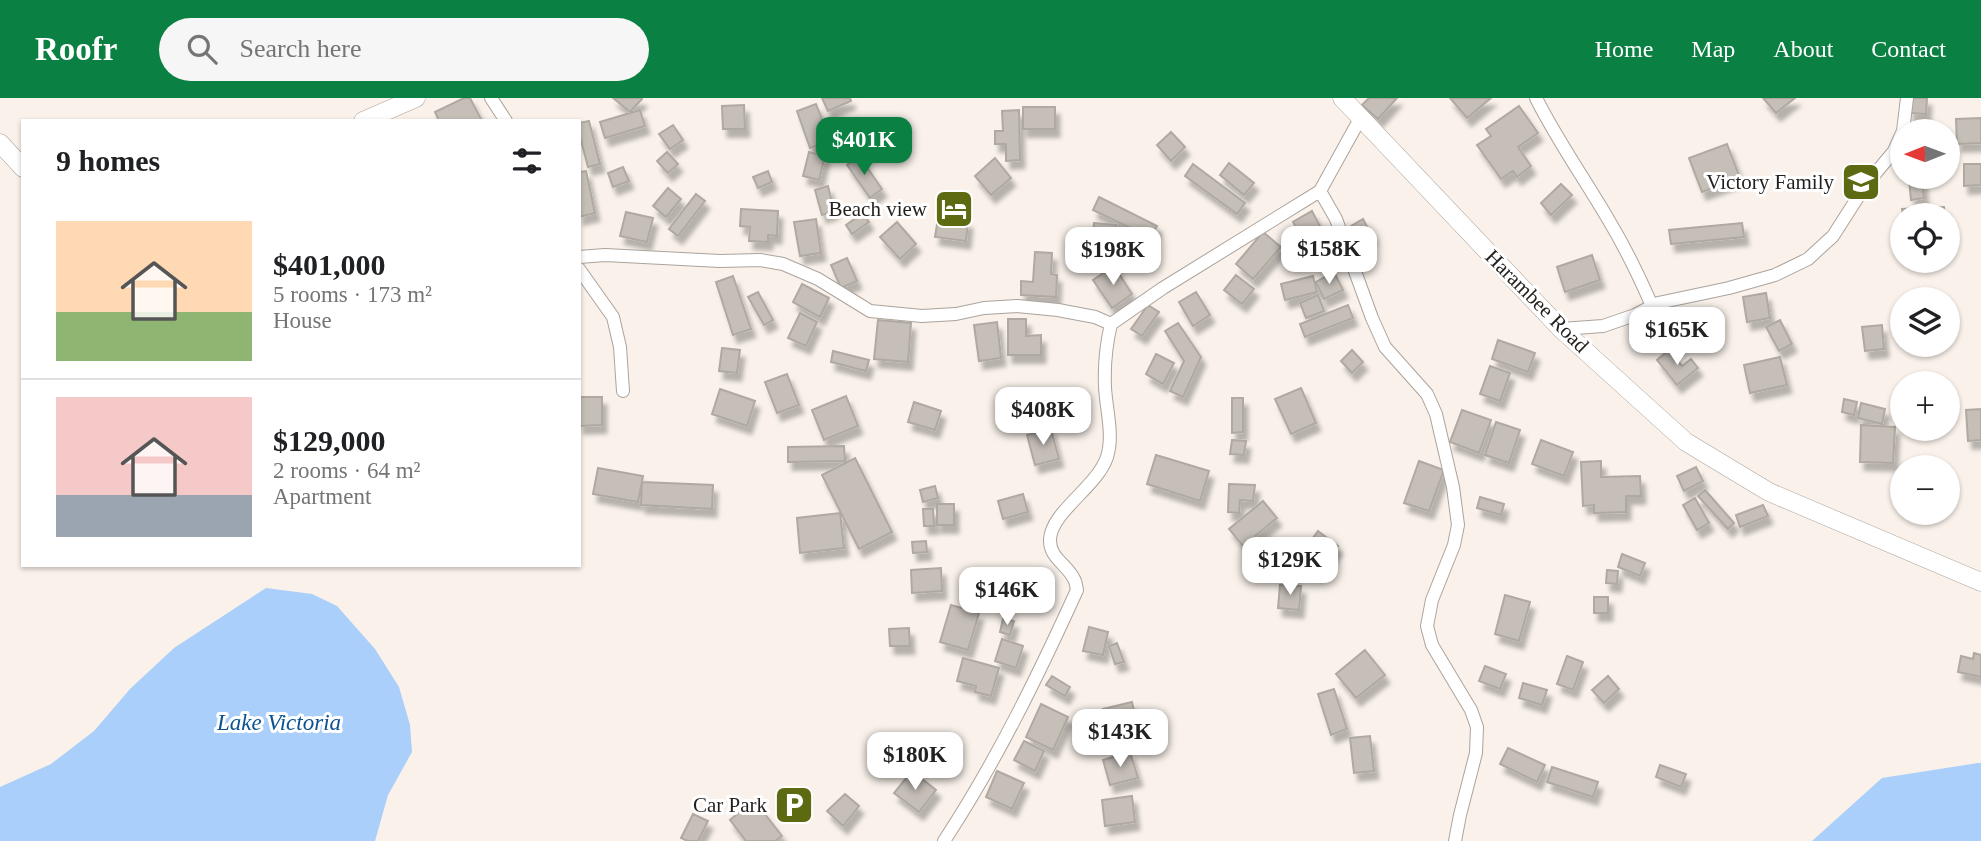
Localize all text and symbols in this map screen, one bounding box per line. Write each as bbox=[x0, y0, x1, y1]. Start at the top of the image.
search box bbox=[159, 18, 649, 81]
icon: search bbox=[183, 30, 221, 68]
text: Roofr bbox=[35, 31, 117, 67]
text: Search here bbox=[239, 34, 361, 63]
text: Home bbox=[1595, 36, 1653, 62]
text: Map bbox=[1691, 36, 1735, 62]
text: About bbox=[1773, 36, 1833, 62]
text: Contact bbox=[1871, 36, 1946, 62]
pin: $401K bbox=[815, 118, 913, 177]
north arrow bbox=[1890, 119, 1960, 189]
map controls bbox=[1890, 119, 1960, 525]
text: $401K bbox=[832, 127, 896, 152]
icon: filters bbox=[508, 142, 546, 180]
text: 9 homes bbox=[56, 144, 160, 177]
school or university icon: Victory Family bbox=[1840, 161, 1882, 203]
place label: Victory Family bbox=[1706, 170, 1835, 194]
hotel icon: Beach view bbox=[933, 188, 975, 230]
place label: Beach view bbox=[828, 197, 928, 221]
button: locate bbox=[1890, 203, 1960, 273]
pin: $158K bbox=[1280, 226, 1378, 286]
pin: $198K bbox=[1064, 228, 1162, 287]
text: $158K bbox=[1297, 236, 1361, 261]
text: $198K bbox=[1081, 237, 1145, 262]
street label: Harambee Road bbox=[1480, 244, 1594, 358]
text: $401,000 bbox=[273, 248, 386, 281]
icon: home bbox=[112, 249, 196, 333]
text: 5 rooms · 173 m² bbox=[273, 282, 432, 307]
button: layers bbox=[1890, 287, 1960, 357]
text: House bbox=[273, 308, 332, 333]
pin: $165K bbox=[1628, 308, 1726, 367]
text: $165K bbox=[1645, 317, 1709, 342]
button: + bbox=[1890, 371, 1960, 441]
pin: $408K bbox=[994, 388, 1092, 447]
text: $408K bbox=[1011, 397, 1075, 422]
text: $129,000 bbox=[273, 424, 386, 457]
icon: home bbox=[112, 425, 196, 509]
button: − bbox=[1890, 455, 1960, 525]
text: 2 rooms · 64 m² bbox=[273, 458, 420, 483]
text: Apartment bbox=[273, 484, 371, 509]
pin: $129K bbox=[1241, 538, 1339, 597]
text: $129K bbox=[1258, 547, 1322, 572]
pin: $146K bbox=[958, 568, 1056, 627]
text: $146K bbox=[975, 577, 1039, 602]
water label: Lake Victoria bbox=[216, 710, 341, 735]
pin: $143K bbox=[1071, 710, 1169, 769]
text: $143K bbox=[1088, 719, 1152, 744]
pin: $180K bbox=[866, 732, 964, 792]
text: $180K bbox=[883, 742, 947, 767]
parking icon: Car Park bbox=[773, 784, 815, 826]
place label: Car Park bbox=[693, 793, 767, 817]

